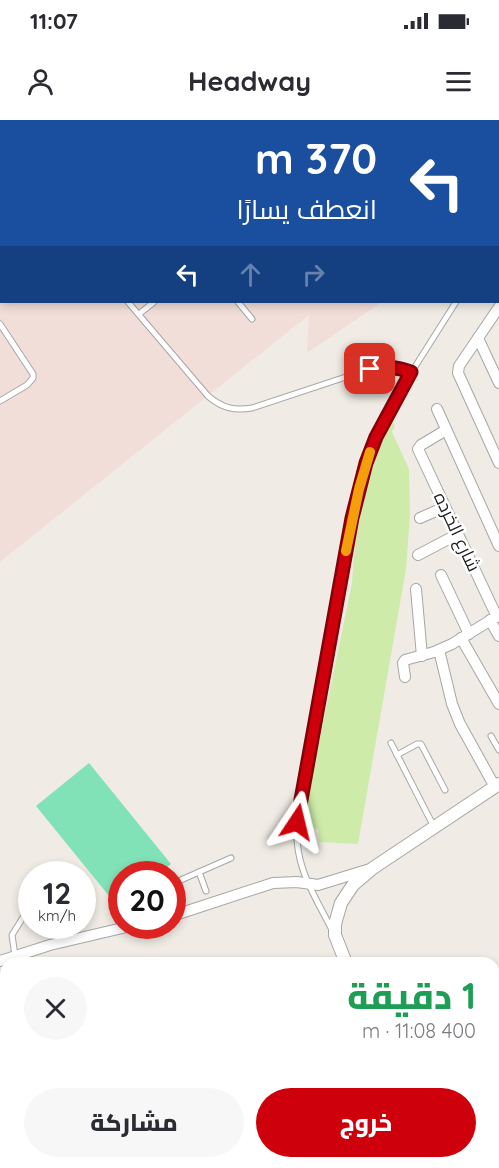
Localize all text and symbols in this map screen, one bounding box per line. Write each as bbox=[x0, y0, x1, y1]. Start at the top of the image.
text: 11:07 bbox=[30, 7, 78, 35]
text: Headway bbox=[188, 64, 311, 98]
icon: person bbox=[24, 65, 57, 98]
icon: menu bbox=[442, 65, 475, 98]
text: 370 m bbox=[255, 132, 377, 185]
icon: left bbox=[398, 144, 476, 222]
text: انعطف يسارًا bbox=[237, 192, 377, 226]
icon: left bbox=[171, 258, 204, 291]
icon: ahead bbox=[234, 258, 267, 291]
icon: right bbox=[297, 258, 330, 291]
pin bbox=[344, 343, 395, 394]
icon: arrive bbox=[353, 352, 386, 385]
street label: شارع الخرده bbox=[428, 488, 486, 576]
position arrow bbox=[265, 790, 329, 854]
speed limit sign: 20 bbox=[108, 861, 186, 939]
text: 12 bbox=[43, 874, 71, 912]
text: km/h bbox=[38, 906, 76, 925]
text: 1 دقيقة bbox=[347, 973, 476, 1018]
button: close bbox=[24, 977, 87, 1040]
text: 400 m · 11:08 bbox=[362, 1018, 476, 1043]
button: مشاركة bbox=[24, 1088, 244, 1157]
button: خروج bbox=[256, 1088, 476, 1157]

